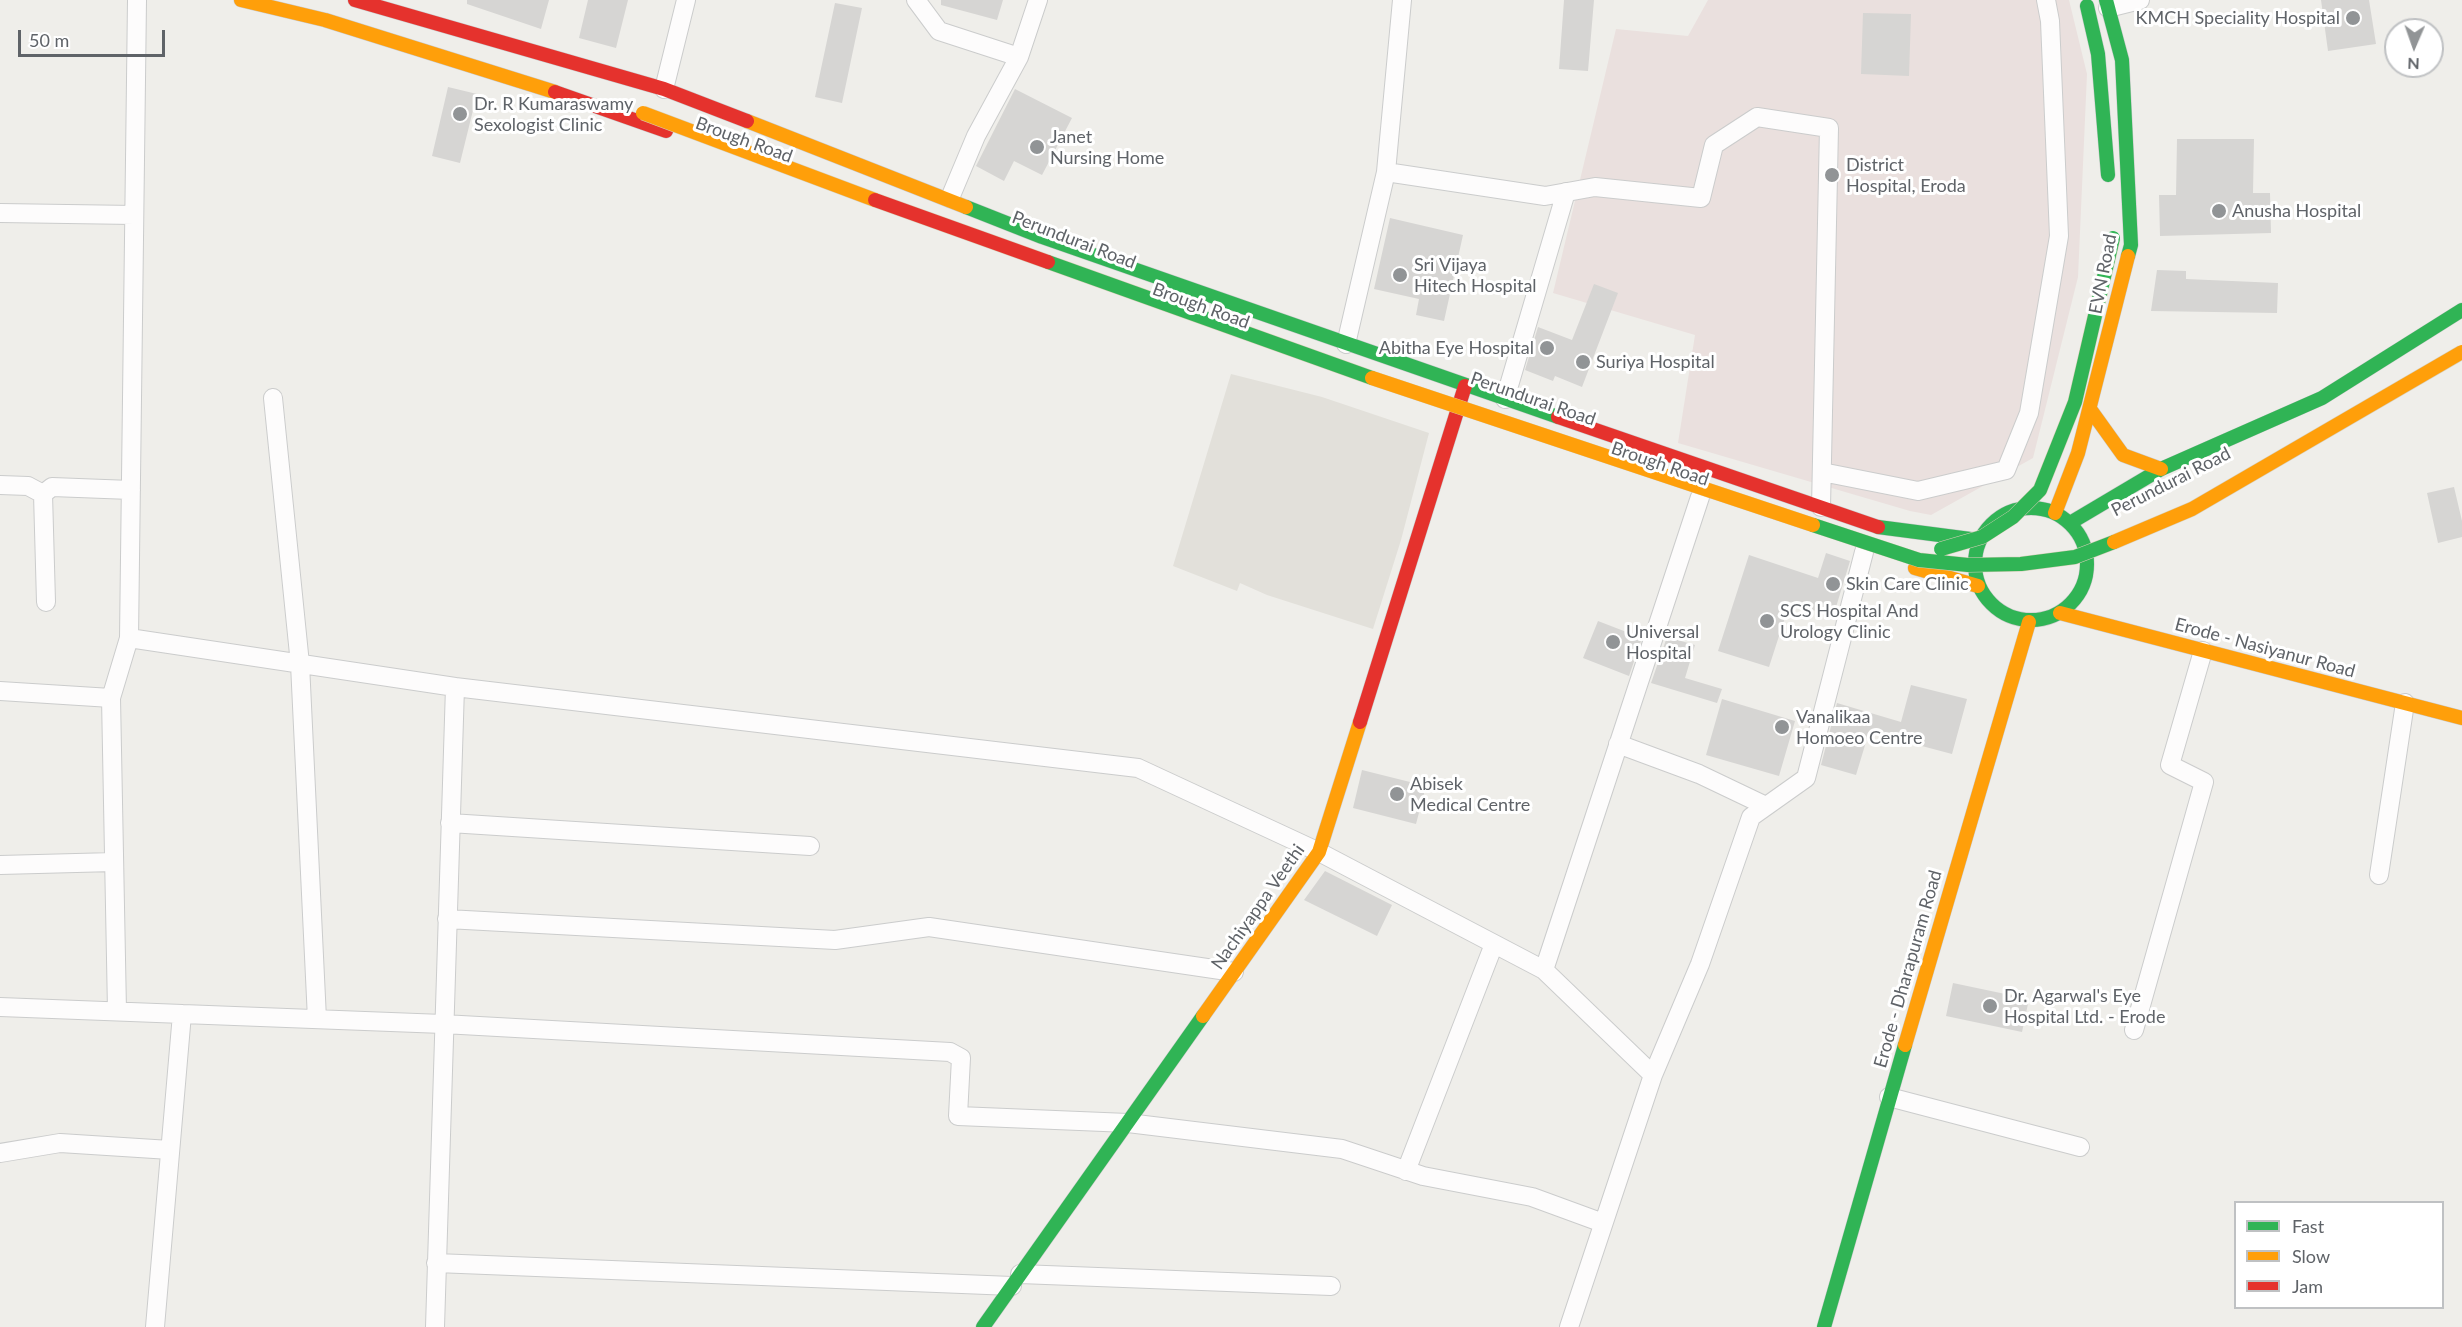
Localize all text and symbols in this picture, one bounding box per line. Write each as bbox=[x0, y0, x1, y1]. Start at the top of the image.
place label: KMCH Speciality Hospital bbox=[2136, 7, 2340, 29]
marker: KMCH Speciality Hospital bbox=[2344, 9, 2362, 27]
scale bar bbox=[21, 18, 168, 56]
north arrow bbox=[2384, 18, 2444, 78]
text: 50 m bbox=[29, 29, 69, 51]
text: N bbox=[2407, 55, 2420, 74]
place label: Dr. R Kumaraswamy Sexologist Clinic bbox=[474, 93, 633, 136]
marker: Dr. R Kumaraswamy Sexologist Clinic bbox=[451, 105, 469, 123]
street label: Brough Road bbox=[692, 112, 796, 168]
place label: Janet Nursing Home bbox=[1050, 126, 1164, 168]
marker: Janet Nursing Home bbox=[1028, 138, 1046, 156]
place label: District Hospital, Eroda bbox=[1846, 154, 1966, 196]
marker: District Hospital, Eroda bbox=[1823, 166, 1841, 184]
place label: Anusha Hospital bbox=[2232, 200, 2361, 222]
marker: Anusha Hospital bbox=[2210, 202, 2228, 220]
street label: Perundurai Road bbox=[1009, 206, 1139, 274]
street label: EVN Road bbox=[2085, 232, 2121, 316]
place label: Sri Vijaya Hitech Hospital bbox=[1414, 254, 1537, 296]
marker: Sri Vijaya Hitech Hospital bbox=[1391, 266, 1409, 284]
street label: Brough Road bbox=[1149, 278, 1253, 334]
place label: Abitha Eye Hospital bbox=[1379, 337, 1534, 359]
marker: Abitha Eye Hospital bbox=[1538, 339, 1556, 357]
place label: Suriya Hospital bbox=[1596, 351, 1715, 373]
marker: Suriya Hospital bbox=[1574, 353, 1592, 371]
street label: Perundurai Road bbox=[1468, 367, 1598, 431]
street label: Brough Road bbox=[1608, 437, 1712, 491]
street label: Perundurai Road bbox=[2108, 443, 2234, 521]
place label: Skin Care Clinic bbox=[1846, 573, 1969, 595]
marker: Skin Care Clinic bbox=[1824, 575, 1842, 593]
place label: SCS Hospital And Urology Clinic bbox=[1780, 600, 1919, 642]
marker: SCS Hospital And Urology Clinic bbox=[1758, 612, 1776, 630]
street label: Erode - Nasiyanur Road bbox=[2172, 614, 2358, 682]
place label: Universal Hospital bbox=[1626, 621, 1699, 664]
marker: Universal Hospital bbox=[1604, 633, 1622, 651]
place label: Vanalikaa Homoeo Centre bbox=[1796, 706, 1922, 748]
marker: Vanalikaa Homoeo Centre bbox=[1773, 718, 1791, 736]
place label: Abisek Medical Centre bbox=[1410, 773, 1530, 816]
marker: Abisek Medical Centre bbox=[1388, 785, 1406, 803]
street label: Nachiyappa Veethi bbox=[1207, 840, 1309, 974]
street label: Erode - Dharapuram Road bbox=[1869, 868, 1947, 1070]
place label: Dr. Agarwal's Eye Hospital Ltd. - Erode bbox=[2004, 985, 2165, 1028]
marker: Dr. Agarwal's Eye Hospital Ltd. - Erode bbox=[1981, 997, 1999, 1015]
legend bbox=[2234, 1201, 2444, 1309]
text: Fast bbox=[2292, 1215, 2324, 1237]
text: Slow bbox=[2292, 1245, 2330, 1267]
text: Jam bbox=[2292, 1275, 2323, 1297]

